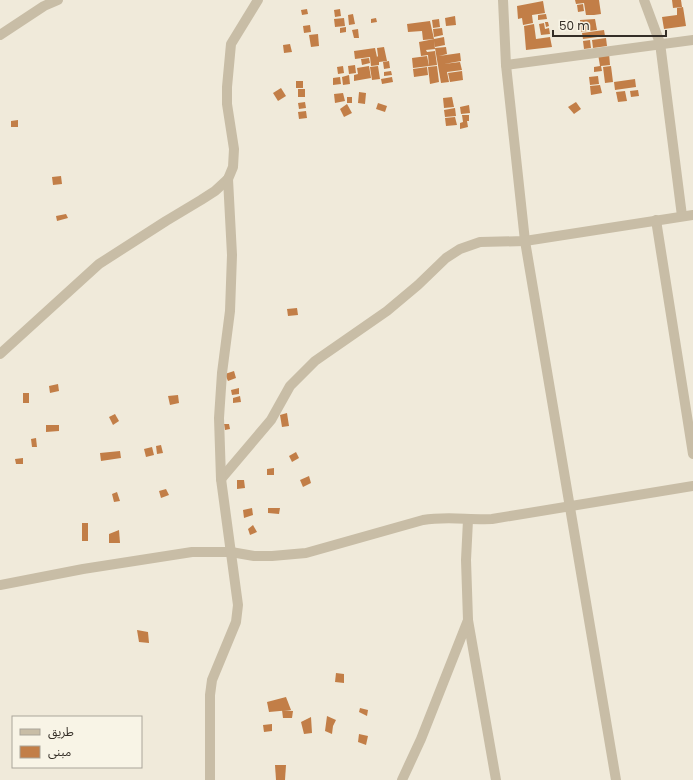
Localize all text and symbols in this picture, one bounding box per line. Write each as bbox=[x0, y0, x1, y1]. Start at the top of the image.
scale bar bbox=[553, 12, 666, 38]
text: 50 m bbox=[559, 17, 590, 34]
legend bbox=[12, 716, 142, 768]
text: طريق bbox=[48, 723, 74, 740]
text: مبنى bbox=[48, 743, 71, 760]

